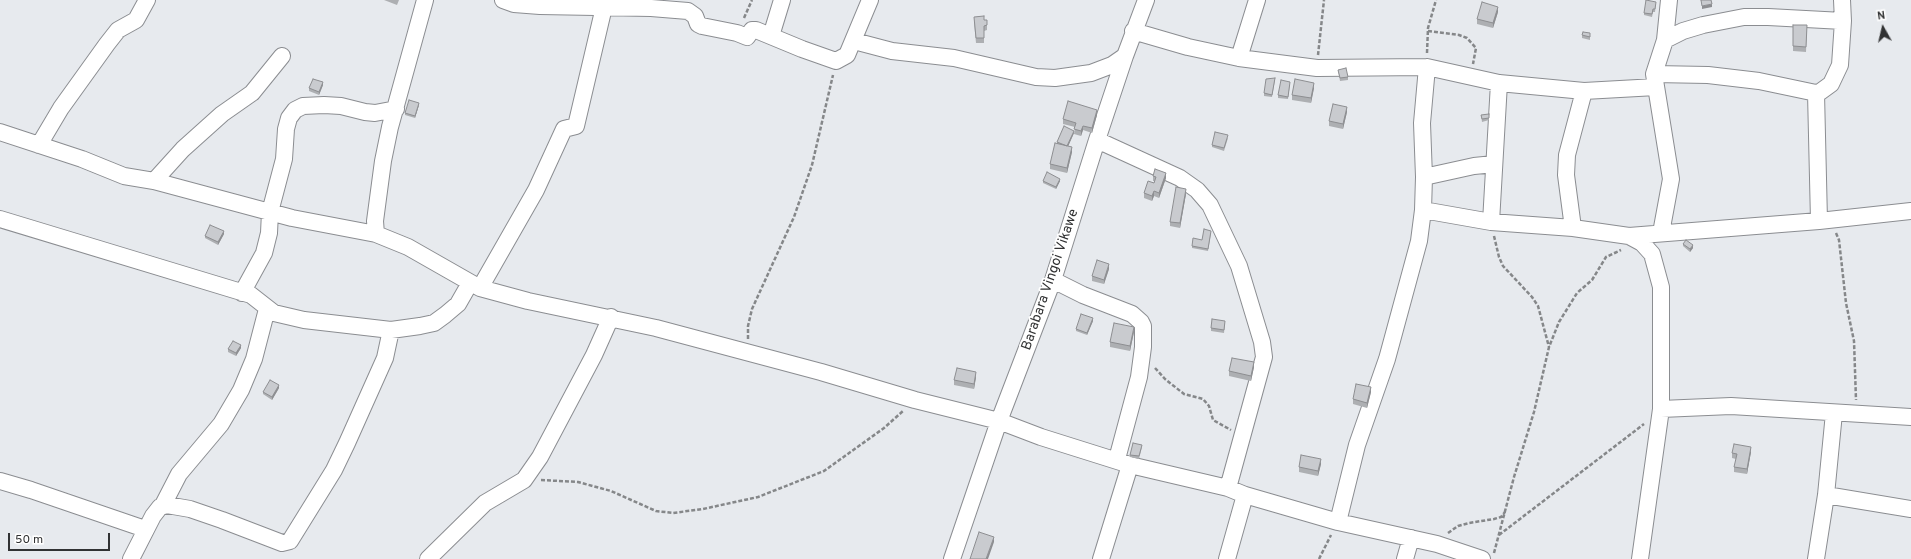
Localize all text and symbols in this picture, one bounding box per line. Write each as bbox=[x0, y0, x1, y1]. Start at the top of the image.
north arrow bbox=[1863, 8, 1903, 48]
text: N bbox=[1876, 9, 1886, 24]
street label: Barabara Vingoi Vikawe bbox=[1019, 207, 1083, 353]
scale bar bbox=[10, 525, 112, 551]
text: 50 m bbox=[15, 532, 43, 548]

